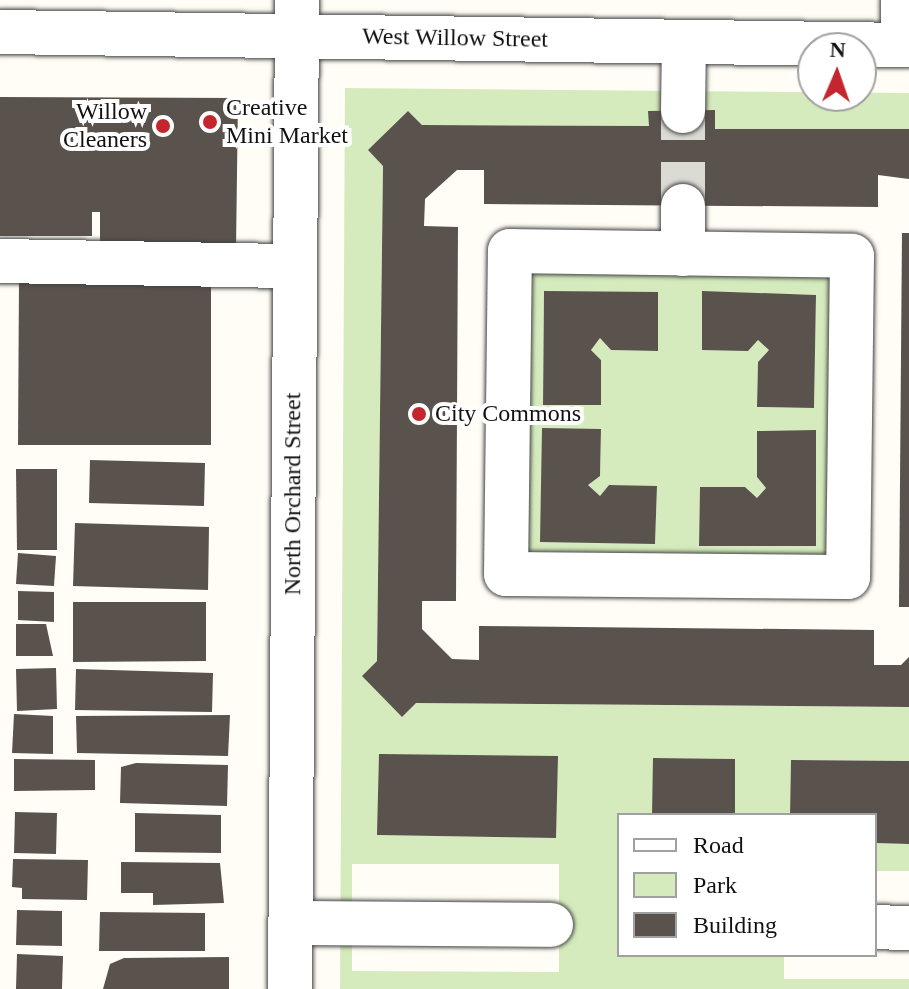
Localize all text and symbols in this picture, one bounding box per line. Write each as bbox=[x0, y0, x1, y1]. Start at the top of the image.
street label: West Willow Street bbox=[362, 22, 548, 54]
north arrow bbox=[797, 32, 877, 112]
text: N bbox=[829, 37, 846, 62]
place label: Creative Mini Market bbox=[226, 94, 348, 150]
place label: Willow Cleaners bbox=[63, 98, 147, 154]
marker: Creative Mini Market bbox=[201, 113, 219, 131]
marker: Willow Cleaners bbox=[154, 117, 172, 135]
street label: North Orchard Street bbox=[279, 393, 307, 595]
place label: City Commons bbox=[435, 400, 581, 428]
marker: City Commons bbox=[410, 405, 428, 423]
legend bbox=[617, 813, 877, 957]
text: Road bbox=[693, 832, 744, 858]
text: Park bbox=[693, 872, 737, 898]
text: Building bbox=[693, 912, 777, 938]

